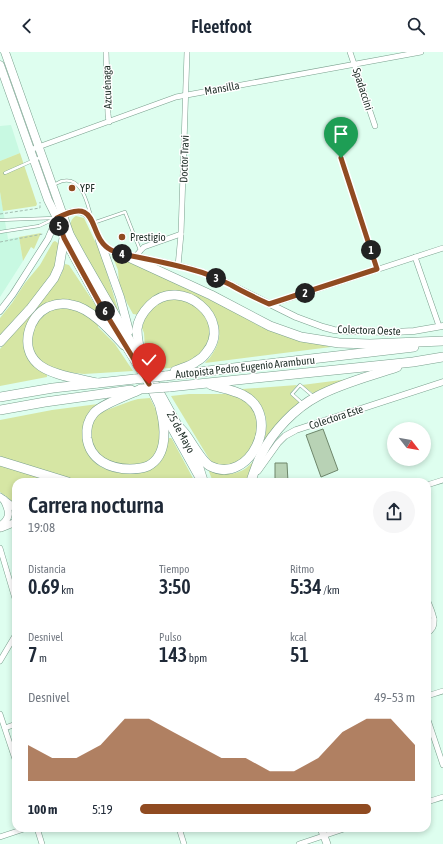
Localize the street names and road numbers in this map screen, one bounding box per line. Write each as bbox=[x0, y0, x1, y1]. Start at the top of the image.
street label: Azcuénaga bbox=[100, 65, 114, 109]
street label: Spadaccini bbox=[351, 66, 375, 112]
street label: Mansilla bbox=[204, 79, 240, 97]
street label: Doctor Travi bbox=[177, 135, 191, 183]
street label: Colectora Oeste bbox=[337, 323, 401, 337]
street label: Autopista Pedro Eugenio Aramburu bbox=[175, 354, 315, 380]
street label: Colectora Este bbox=[307, 403, 365, 431]
street label: 25 de Mayo bbox=[165, 409, 197, 455]

